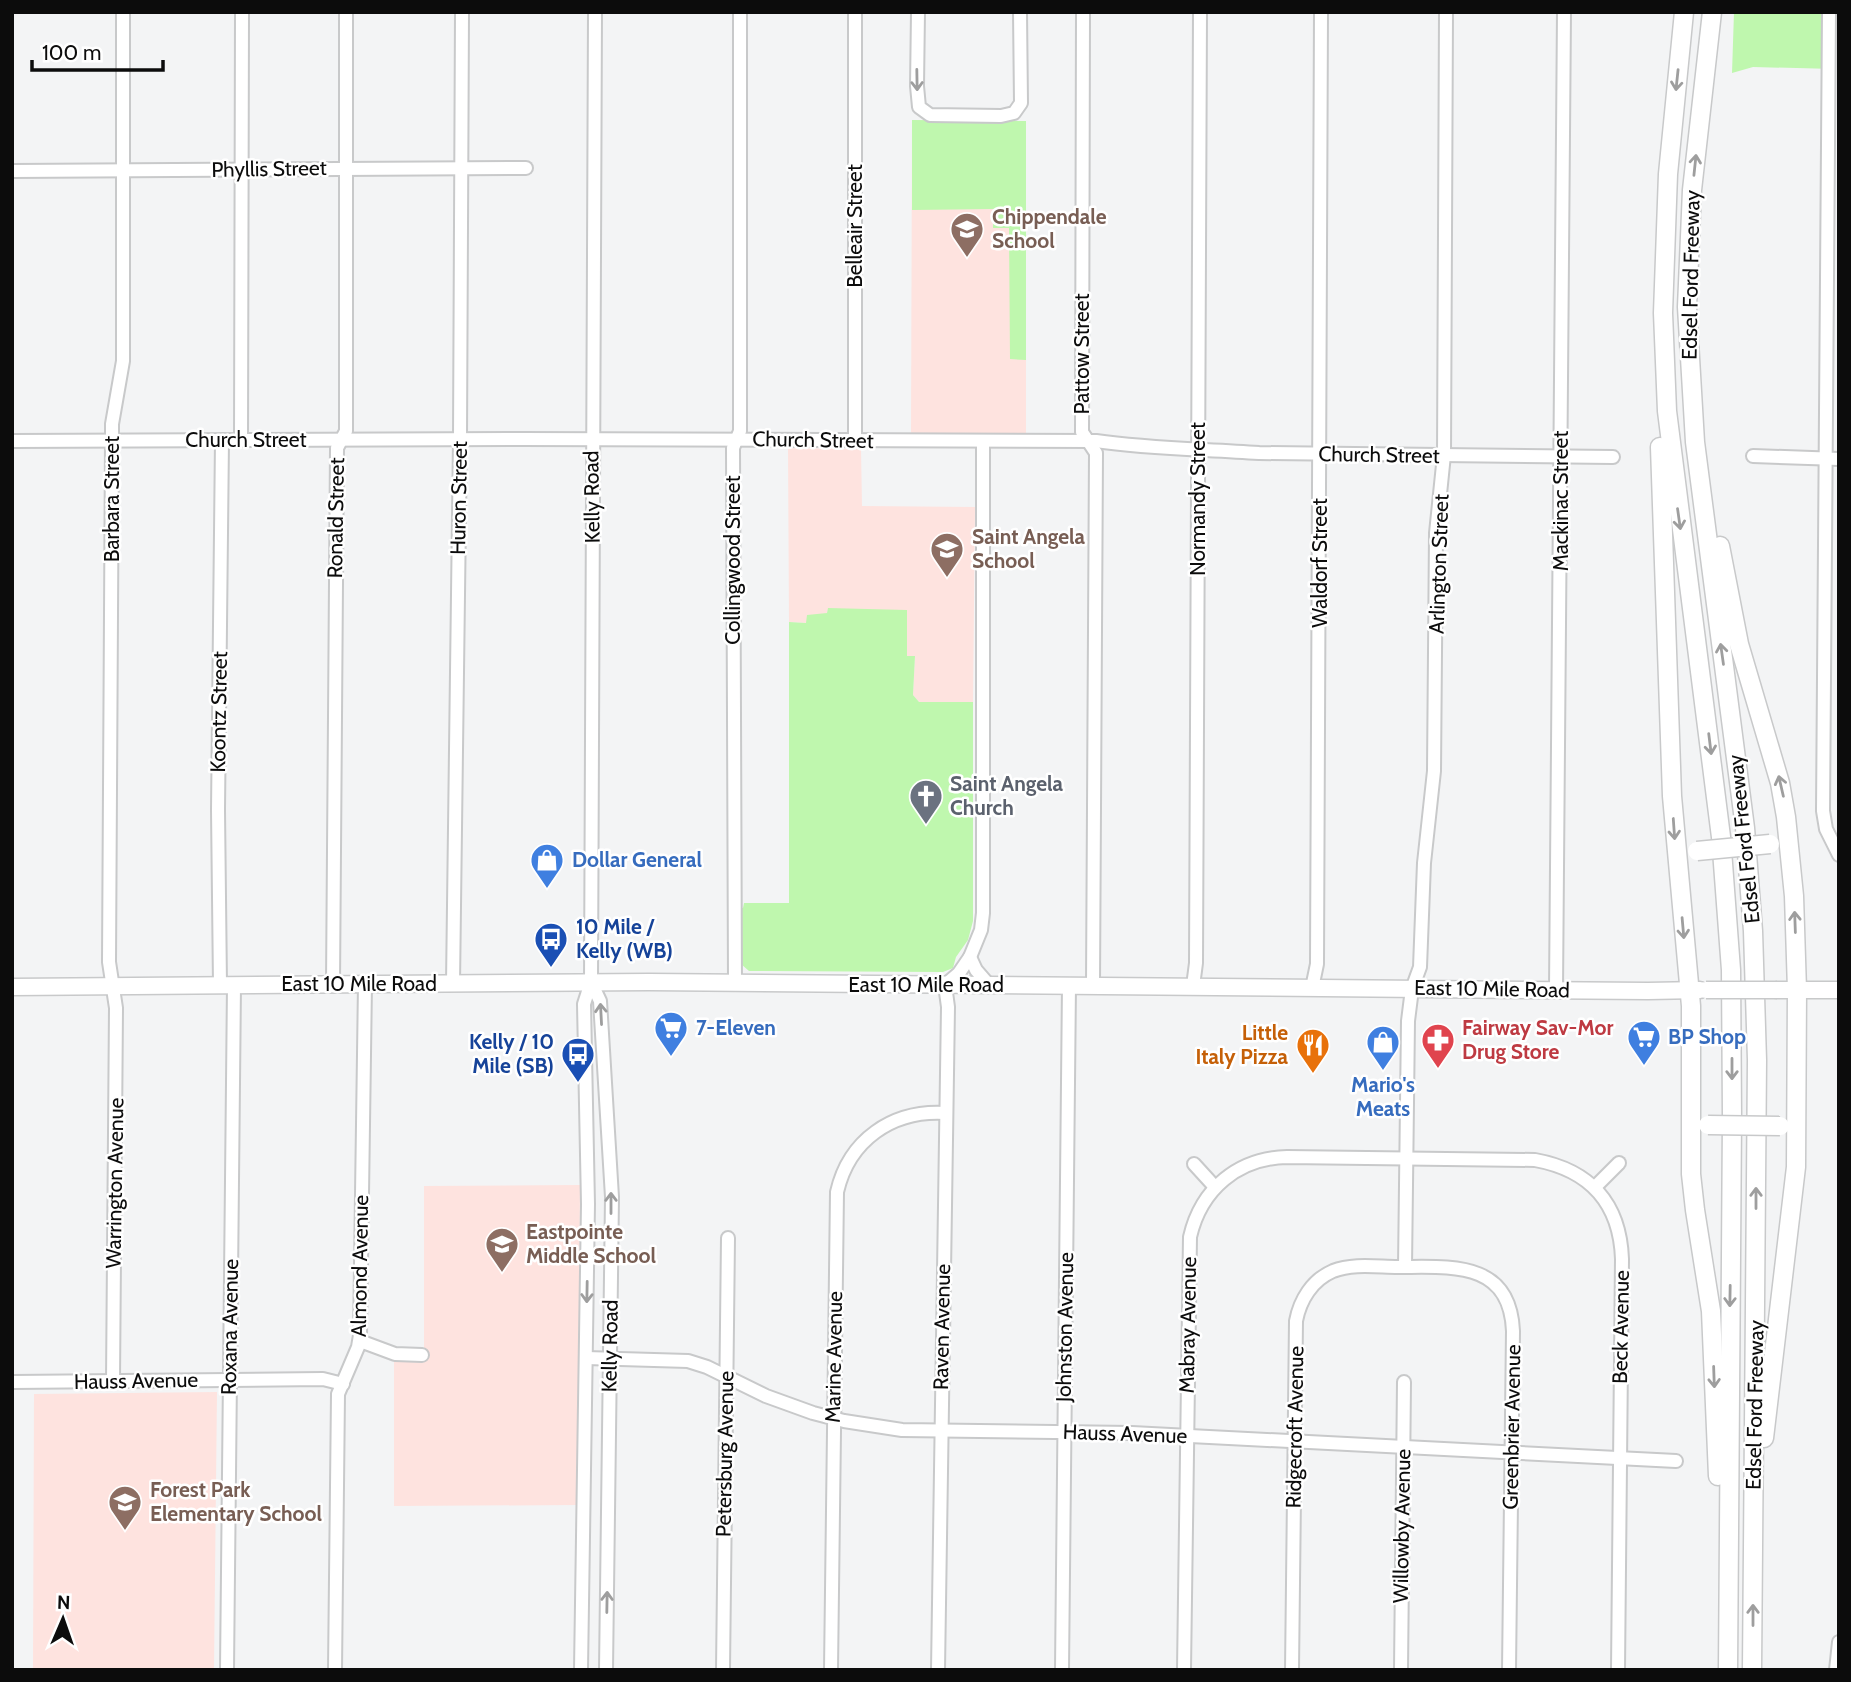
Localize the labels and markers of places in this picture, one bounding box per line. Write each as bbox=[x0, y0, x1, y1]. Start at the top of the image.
place label: Chippendale School bbox=[992, 204, 1107, 253]
school or university icon: Chippendale School bbox=[948, 210, 986, 259]
place label: Saint Angela School bbox=[972, 524, 1086, 573]
school or university icon: Saint Angela School bbox=[928, 530, 966, 579]
place label: Saint Angela Church bbox=[950, 771, 1064, 820]
church icon: Saint Angela Church bbox=[907, 777, 945, 826]
shop icon: Dollar General bbox=[528, 841, 566, 890]
place label: Dollar General bbox=[572, 847, 702, 872]
place label: 10 Mile / Kelly (WB) bbox=[576, 914, 673, 963]
bus stop icon: 10 Mile / Kelly (WB) bbox=[532, 920, 570, 969]
supermarket icon: 7-Eleven bbox=[652, 1009, 690, 1058]
place label: 7-Eleven bbox=[696, 1015, 776, 1040]
place label: Fairway Sav-Mor Drug Store bbox=[1462, 1015, 1613, 1064]
supermarket icon: BP Shop bbox=[1625, 1018, 1663, 1067]
place label: Little Italy Pizza bbox=[1196, 1020, 1289, 1069]
pharmacy icon: Fairway Sav-Mor Drug Store bbox=[1419, 1021, 1457, 1070]
shop icon: Mario's Meats bbox=[1364, 1023, 1402, 1072]
place label: BP Shop bbox=[1668, 1024, 1746, 1049]
restaurant icon: Little Italy Pizza bbox=[1294, 1026, 1332, 1075]
place label: Kelly / 10 Mile (SB) bbox=[469, 1029, 554, 1078]
bus stop icon: Kelly / 10 Mile (SB) bbox=[559, 1035, 597, 1084]
place label: Mario's Meats bbox=[1351, 1072, 1415, 1121]
place label: Eastpointe Middle School bbox=[526, 1219, 657, 1268]
school or university icon: Eastpointe Middle School bbox=[483, 1225, 521, 1274]
place label: Forest Park Elementary School bbox=[150, 1477, 323, 1526]
school or university icon: Forest Park Elementary School bbox=[106, 1483, 144, 1532]

